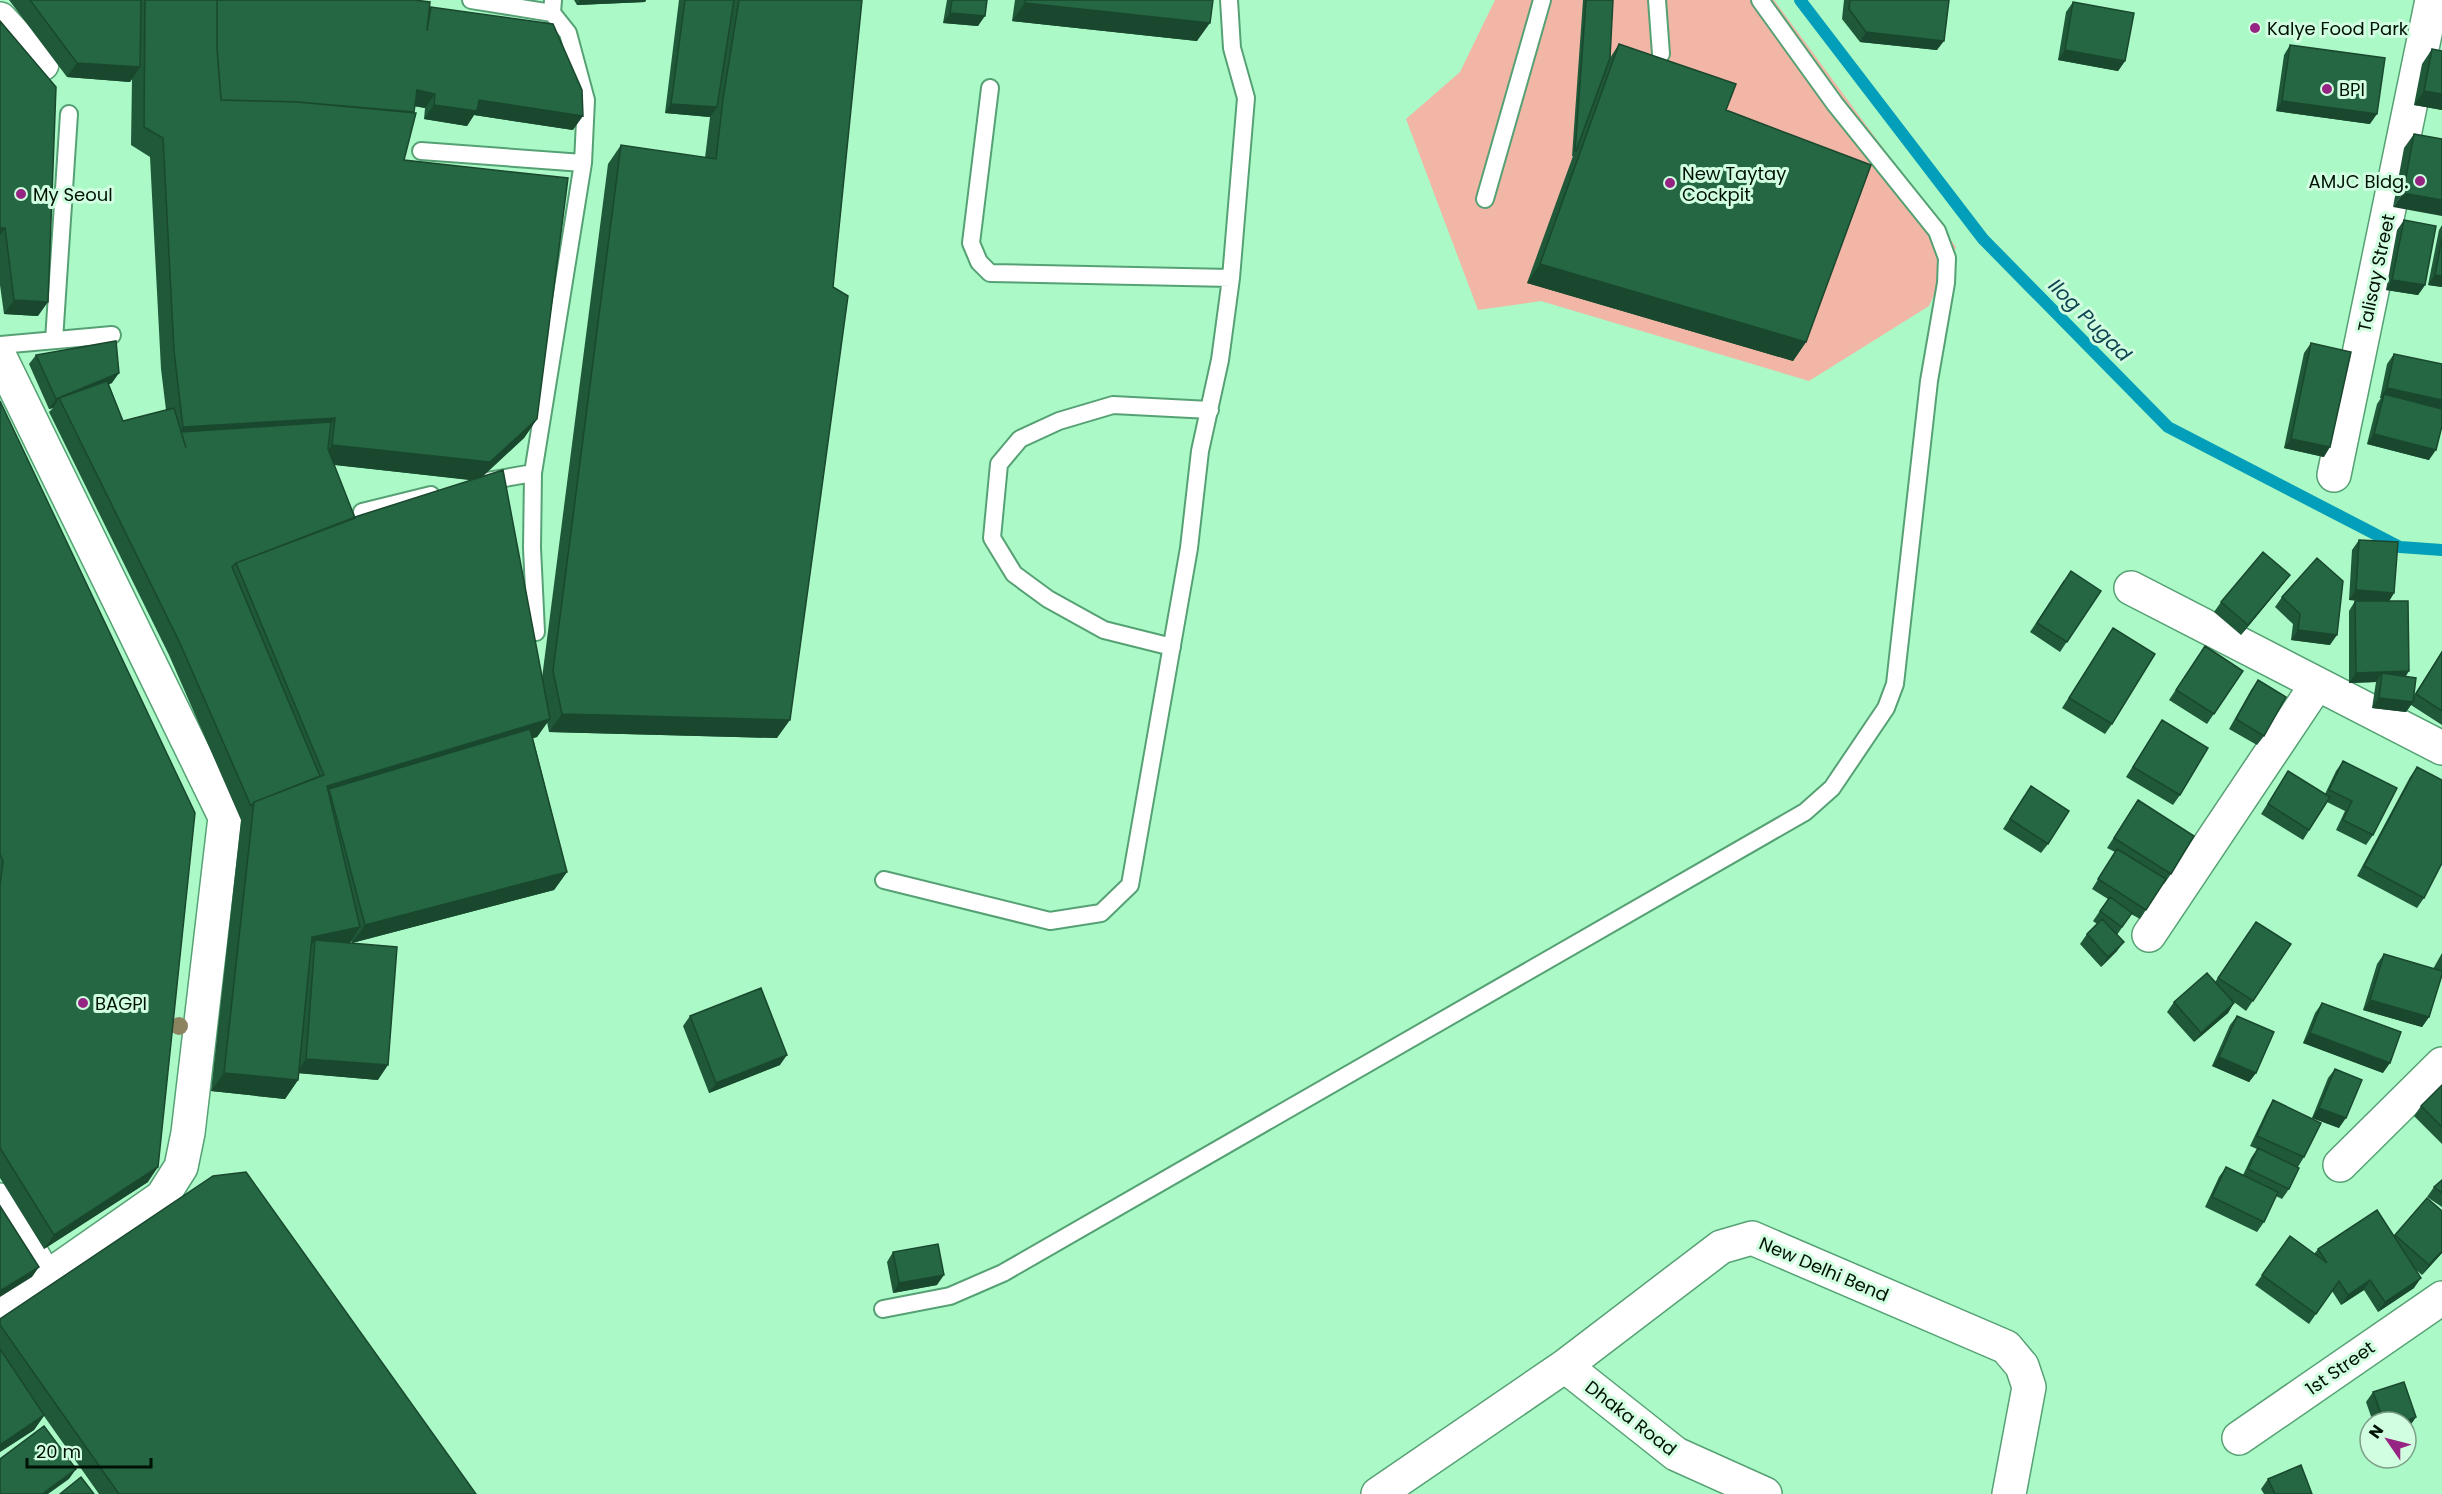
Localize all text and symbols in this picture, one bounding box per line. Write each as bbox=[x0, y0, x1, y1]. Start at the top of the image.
place label: Kalye Food Park bbox=[2267, 16, 2409, 41]
marker: Kalye Food Park bbox=[2248, 21, 2262, 35]
place label: BPI bbox=[2339, 77, 2365, 102]
marker: BPI bbox=[2320, 82, 2334, 96]
place label: New Taytay Cockpit bbox=[1682, 161, 1786, 207]
place label: AMJC Bldg. bbox=[2309, 169, 2408, 194]
marker: AMJC Bldg. bbox=[2413, 174, 2427, 188]
marker: New Taytay Cockpit bbox=[1663, 176, 1677, 190]
place label: My Seoul bbox=[33, 182, 113, 207]
marker: My Seoul bbox=[14, 187, 28, 201]
street label: Talisay Street bbox=[2351, 212, 2401, 334]
water label: Ilog Pugad bbox=[2042, 272, 2138, 368]
place label: BAGPI bbox=[95, 991, 147, 1016]
marker: BAGPI bbox=[76, 996, 90, 1010]
street label: New Delhi Bend bbox=[1755, 1230, 1893, 1308]
street label: 1st Street bbox=[2300, 1335, 2380, 1401]
street label: Dhaka Road bbox=[1580, 1374, 1682, 1462]
north arrow bbox=[2358, 1410, 2418, 1470]
text: N bbox=[2363, 1420, 2389, 1443]
scale bar bbox=[27, 1431, 152, 1469]
text: 20 m bbox=[36, 1439, 81, 1464]

